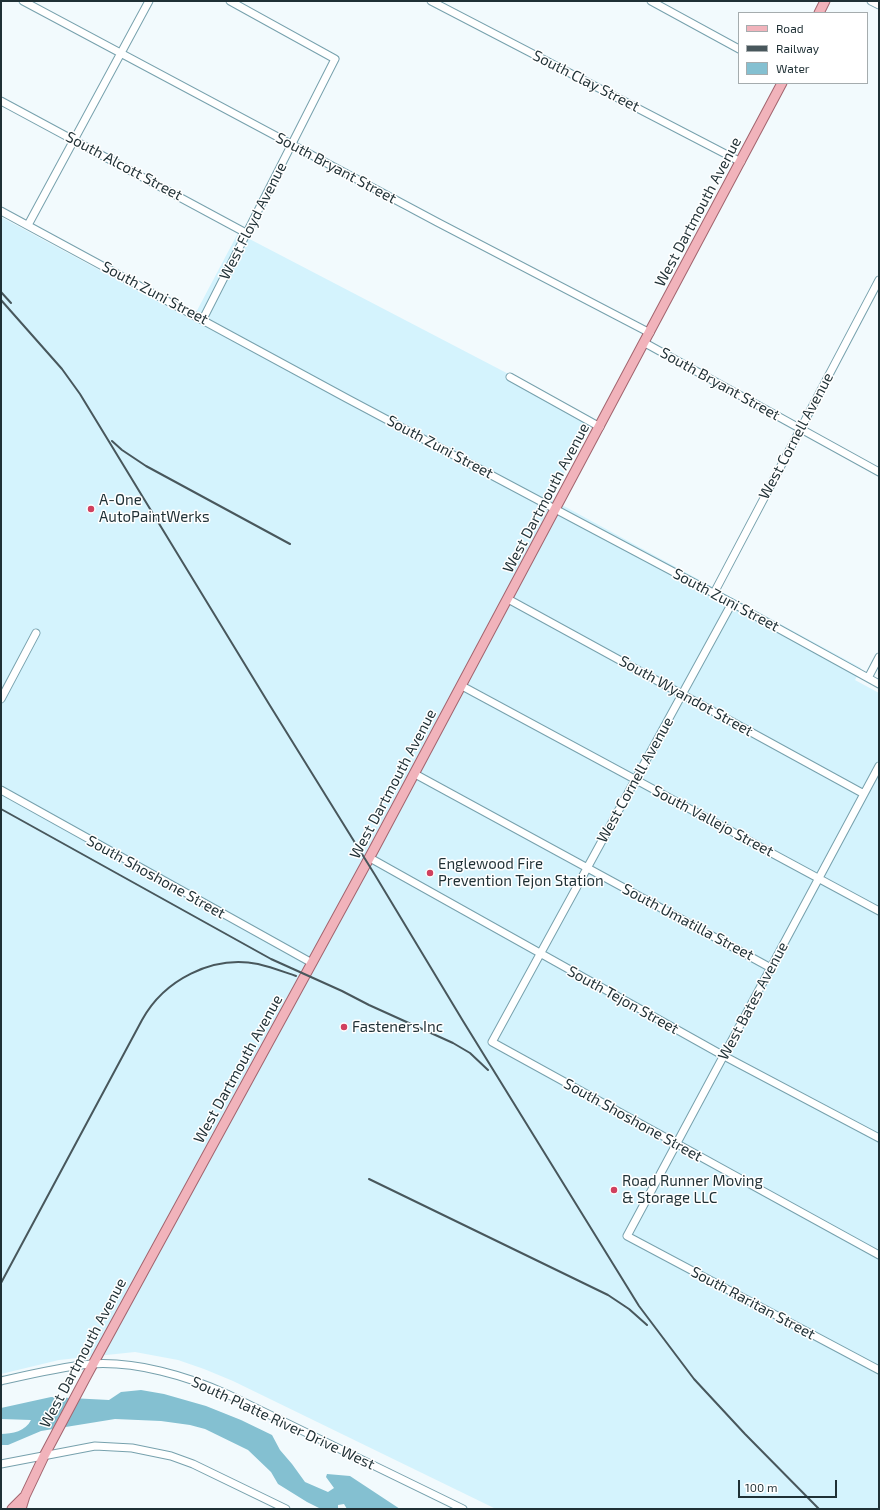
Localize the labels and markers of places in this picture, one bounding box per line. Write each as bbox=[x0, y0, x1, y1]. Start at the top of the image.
place label: A-One AutoPaintWerks bbox=[99, 491, 210, 526]
marker: A-One AutoPaintWerks bbox=[86, 504, 96, 514]
place label: Englewood Fire Prevention Tejon Station bbox=[438, 855, 604, 890]
marker: Englewood Fire Prevention Tejon Station bbox=[425, 868, 435, 878]
place label: Fasteners Inc bbox=[352, 1018, 443, 1036]
marker: Fasteners Inc bbox=[339, 1022, 349, 1032]
place label: Road Runner Moving & Storage LLC bbox=[622, 1172, 763, 1207]
marker: Road Runner Moving & Storage LLC bbox=[609, 1185, 619, 1195]

